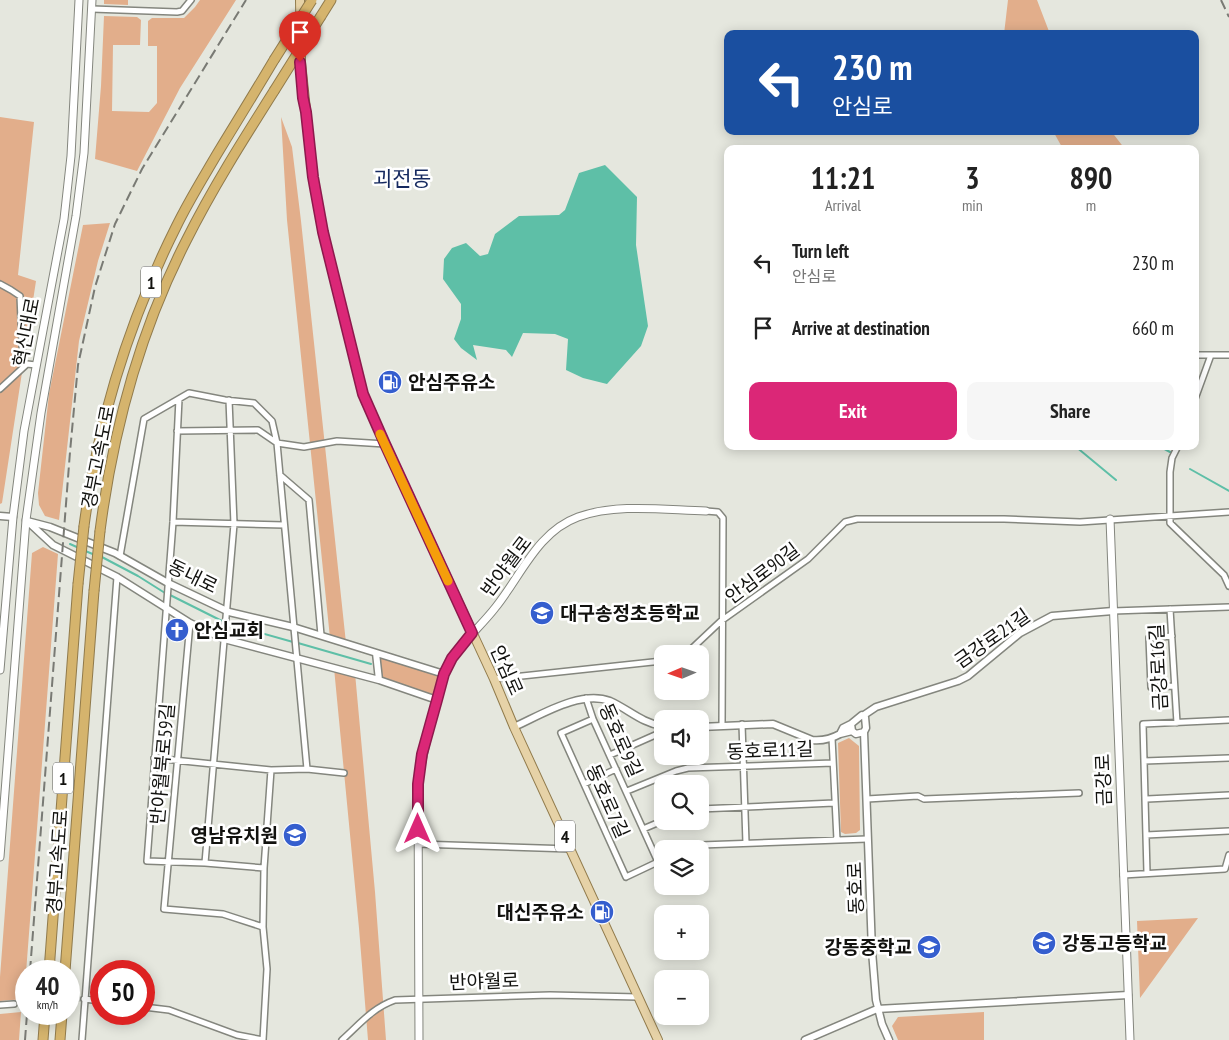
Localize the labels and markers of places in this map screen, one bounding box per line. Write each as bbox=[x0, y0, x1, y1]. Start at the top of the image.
pin bbox=[279, 11, 321, 62]
fuel station icon: 안심주유소 bbox=[377, 369, 403, 395]
place label: 안심주유소 bbox=[408, 370, 495, 394]
school or university icon: 대구송정초등학교 bbox=[529, 600, 555, 626]
place label: 대구송정초등학교 bbox=[560, 601, 700, 625]
church icon: 안심교회 bbox=[164, 617, 190, 643]
place label: 안심교회 bbox=[194, 618, 264, 642]
school or university icon: 영남유치원 bbox=[282, 822, 308, 848]
place label: 영남유치원 bbox=[191, 823, 278, 847]
fuel station icon: 대신주유소 bbox=[589, 899, 615, 925]
place label: 대신주유소 bbox=[497, 900, 584, 924]
school or university icon: 강동고등학교 bbox=[1031, 930, 1057, 956]
place label: 강동고등학교 bbox=[1062, 931, 1167, 955]
school or university icon: 강동중학교 bbox=[916, 934, 942, 960]
place label: 강동중학교 bbox=[825, 935, 912, 959]

